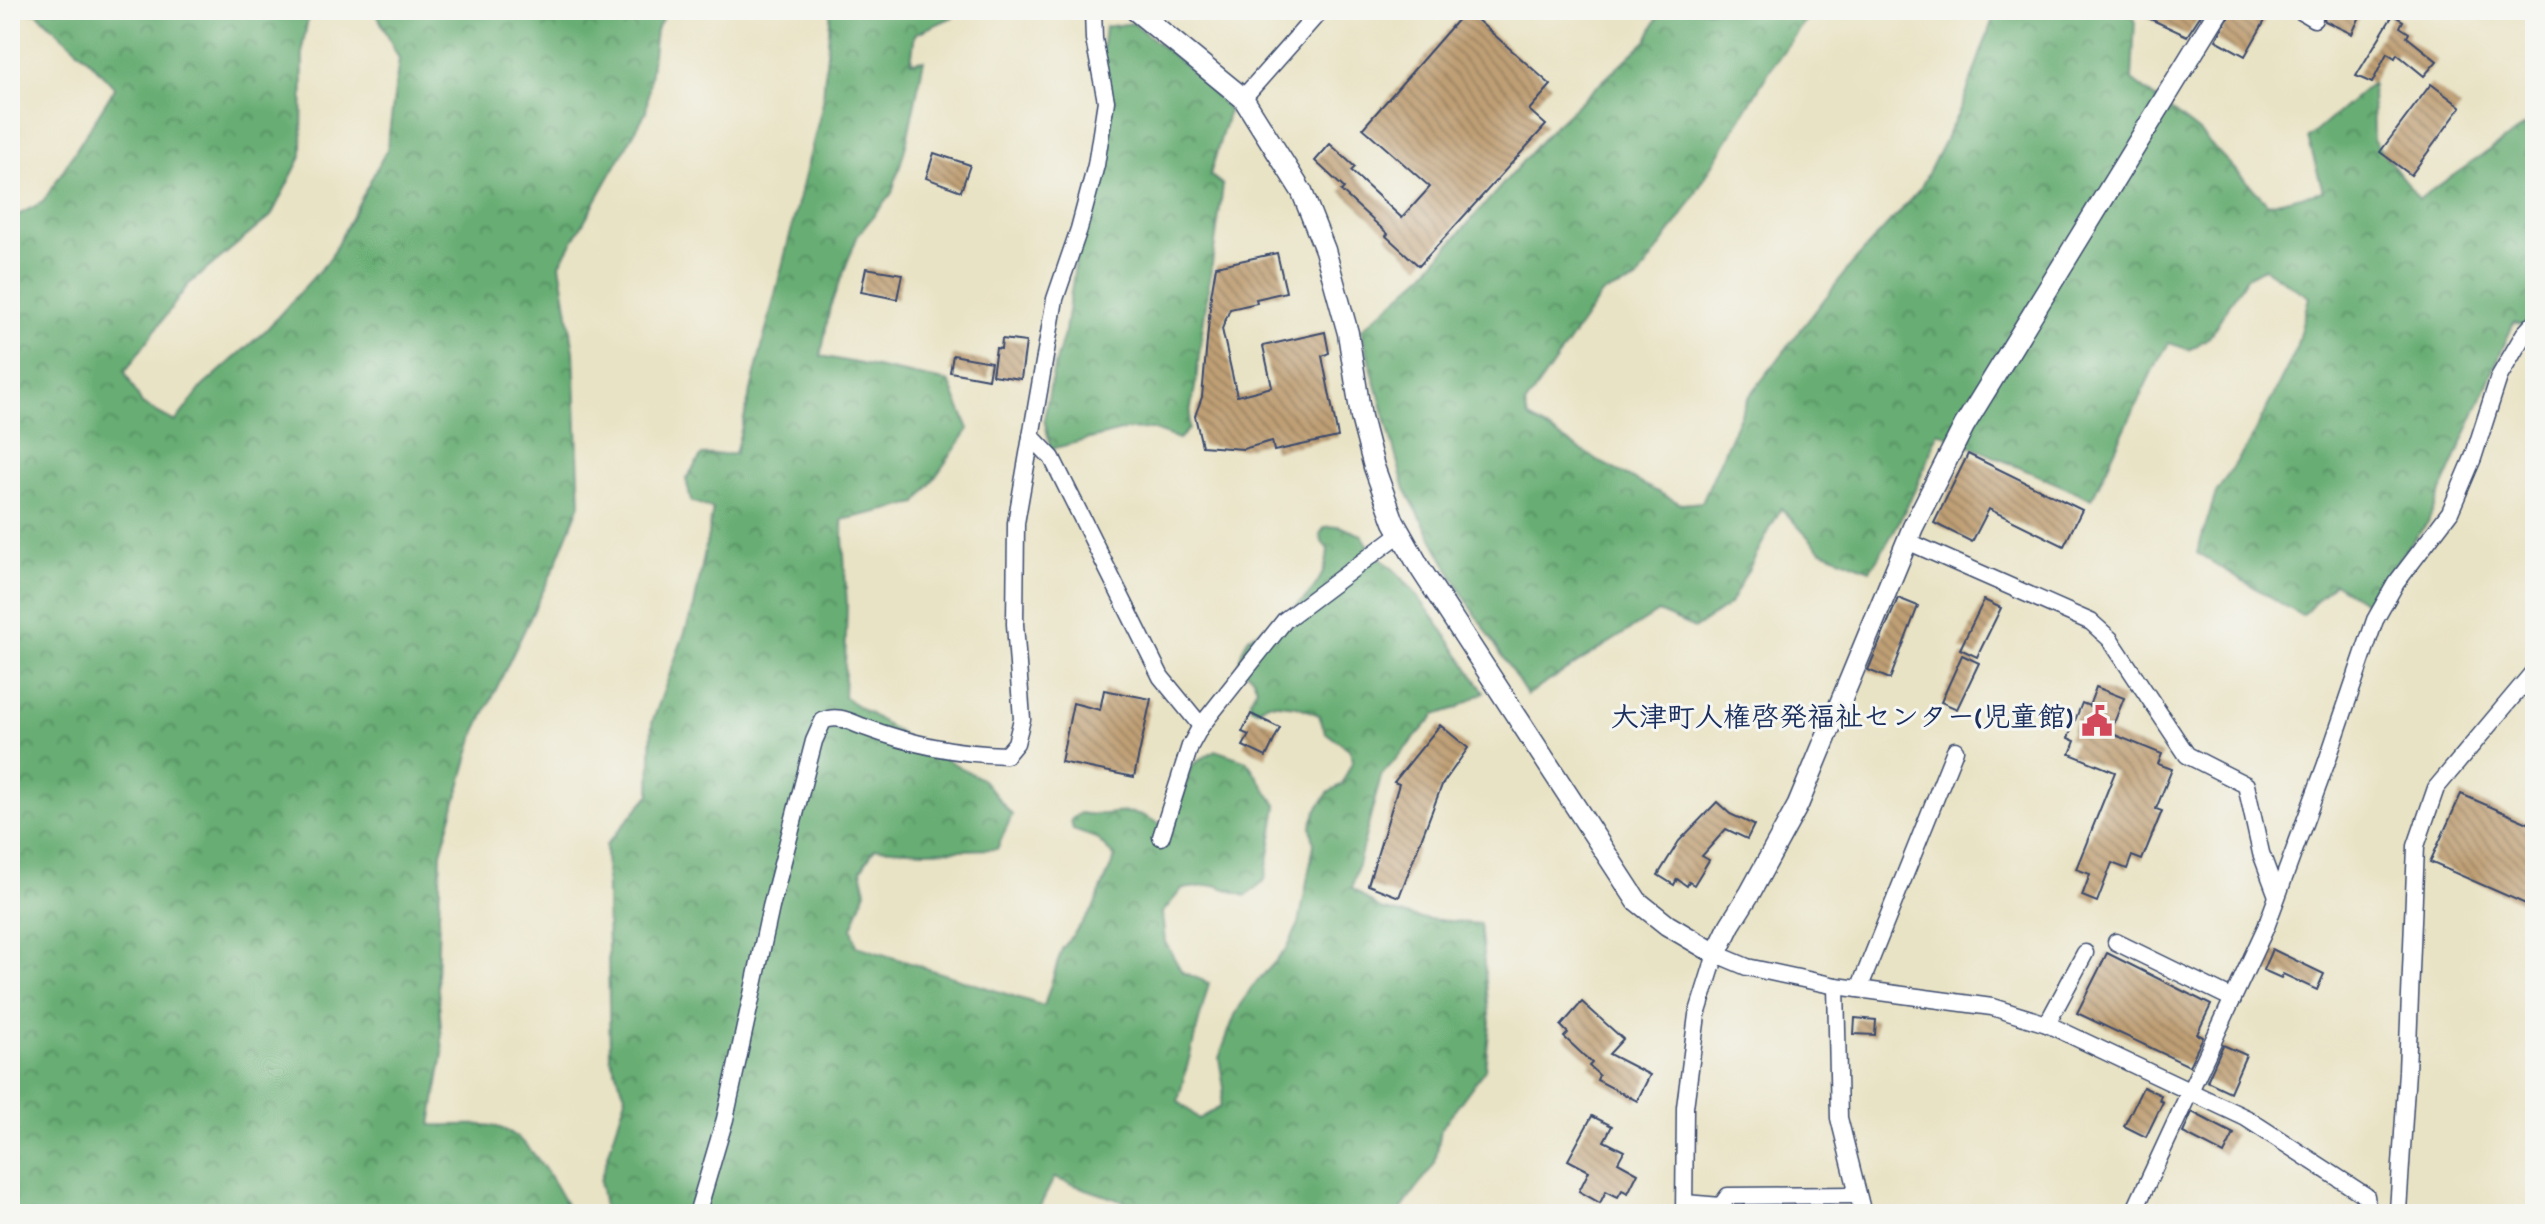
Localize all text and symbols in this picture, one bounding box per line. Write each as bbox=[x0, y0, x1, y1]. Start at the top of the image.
place label: 大津町人権啓発福祉センター(児童館) bbox=[1611, 701, 2073, 741]
public building icon: 大津町人権啓発福祉センター(児童館) bbox=[2080, 704, 2114, 738]

